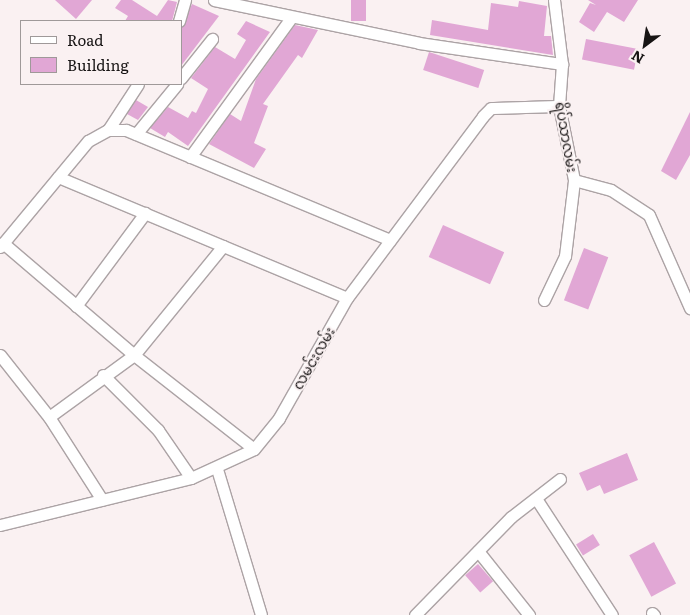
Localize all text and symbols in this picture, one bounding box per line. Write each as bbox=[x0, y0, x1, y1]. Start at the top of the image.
legend bbox=[20, 20, 182, 85]
north arrow bbox=[620, 20, 670, 70]
text: Road bbox=[67, 28, 103, 51]
text: N bbox=[627, 46, 647, 69]
text: Building bbox=[67, 53, 129, 76]
street label: ရိပ်သာလမ်း bbox=[553, 100, 581, 174]
street label: လမင်းလမ်း bbox=[288, 324, 338, 392]

